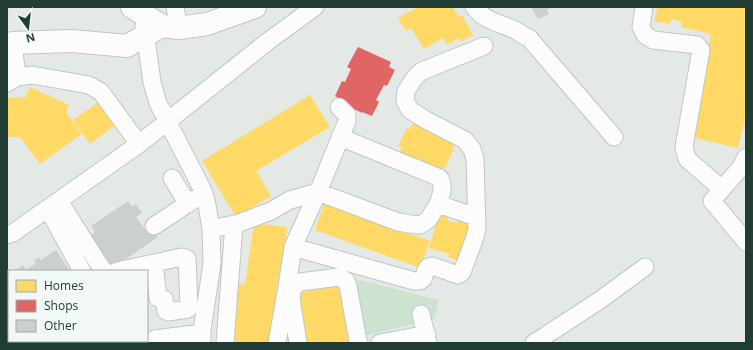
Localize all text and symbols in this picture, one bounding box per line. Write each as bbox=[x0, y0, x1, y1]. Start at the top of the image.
north arrow bbox=[8, 8, 48, 48]
text: N bbox=[24, 30, 37, 47]
legend bbox=[8, 270, 148, 342]
text: Homes bbox=[44, 277, 84, 294]
text: Shops bbox=[44, 297, 79, 314]
text: Other bbox=[44, 317, 77, 334]

